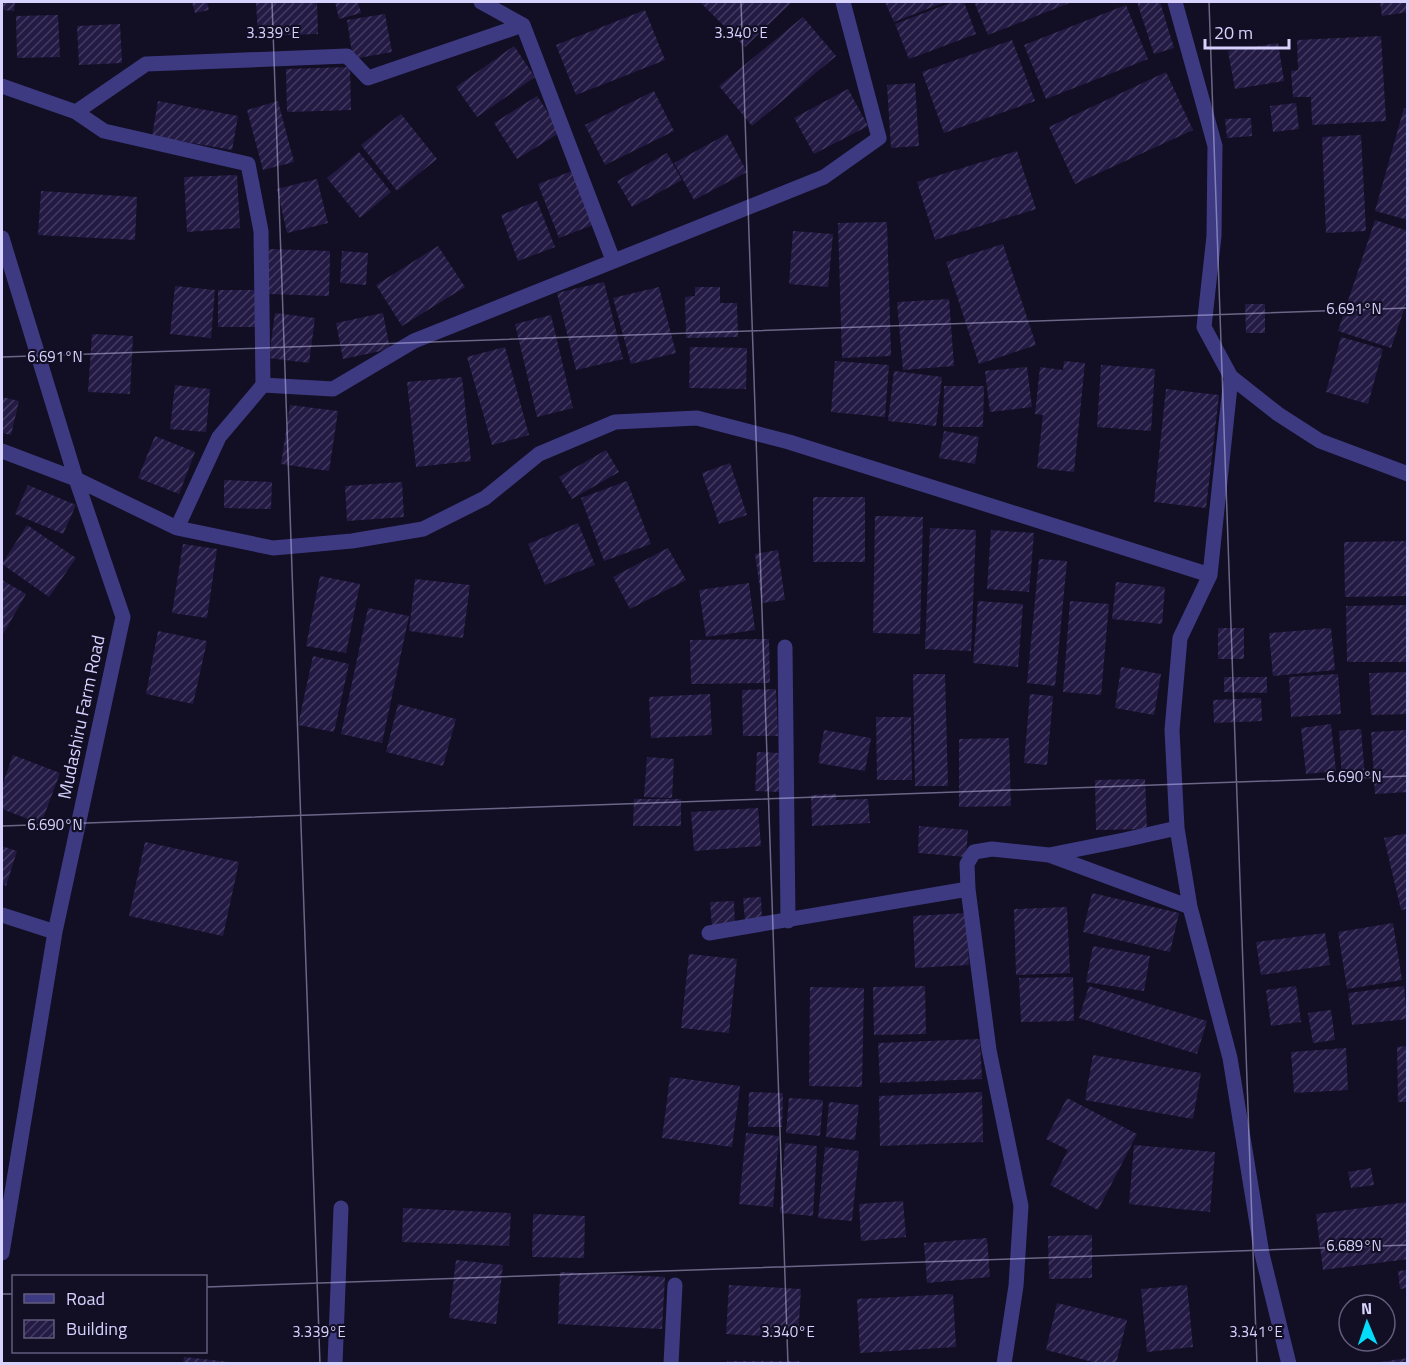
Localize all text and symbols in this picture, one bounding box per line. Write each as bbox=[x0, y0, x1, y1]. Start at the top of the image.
scale bar bbox=[1205, 12, 1289, 50]
text: 20 m bbox=[1214, 19, 1253, 46]
text: 3.339°E bbox=[246, 21, 300, 44]
text: 3.340°E bbox=[714, 21, 768, 44]
text: 6.691°N bbox=[1326, 297, 1382, 320]
text: 6.691°N bbox=[27, 345, 83, 368]
street label: Mudashiru Farm Road bbox=[50, 632, 112, 802]
text: 6.690°N bbox=[1326, 765, 1382, 788]
text: 6.690°N bbox=[27, 813, 83, 836]
text: 6.689°N bbox=[1326, 1234, 1382, 1257]
legend bbox=[12, 1275, 207, 1353]
text: Road bbox=[66, 1285, 105, 1312]
north arrow bbox=[1337, 1293, 1397, 1353]
text: N bbox=[1361, 1296, 1372, 1320]
text: Building bbox=[66, 1315, 127, 1342]
text: 3.339°E bbox=[292, 1320, 346, 1343]
text: 3.340°E bbox=[761, 1320, 815, 1343]
text: 3.341°E bbox=[1229, 1320, 1283, 1343]

